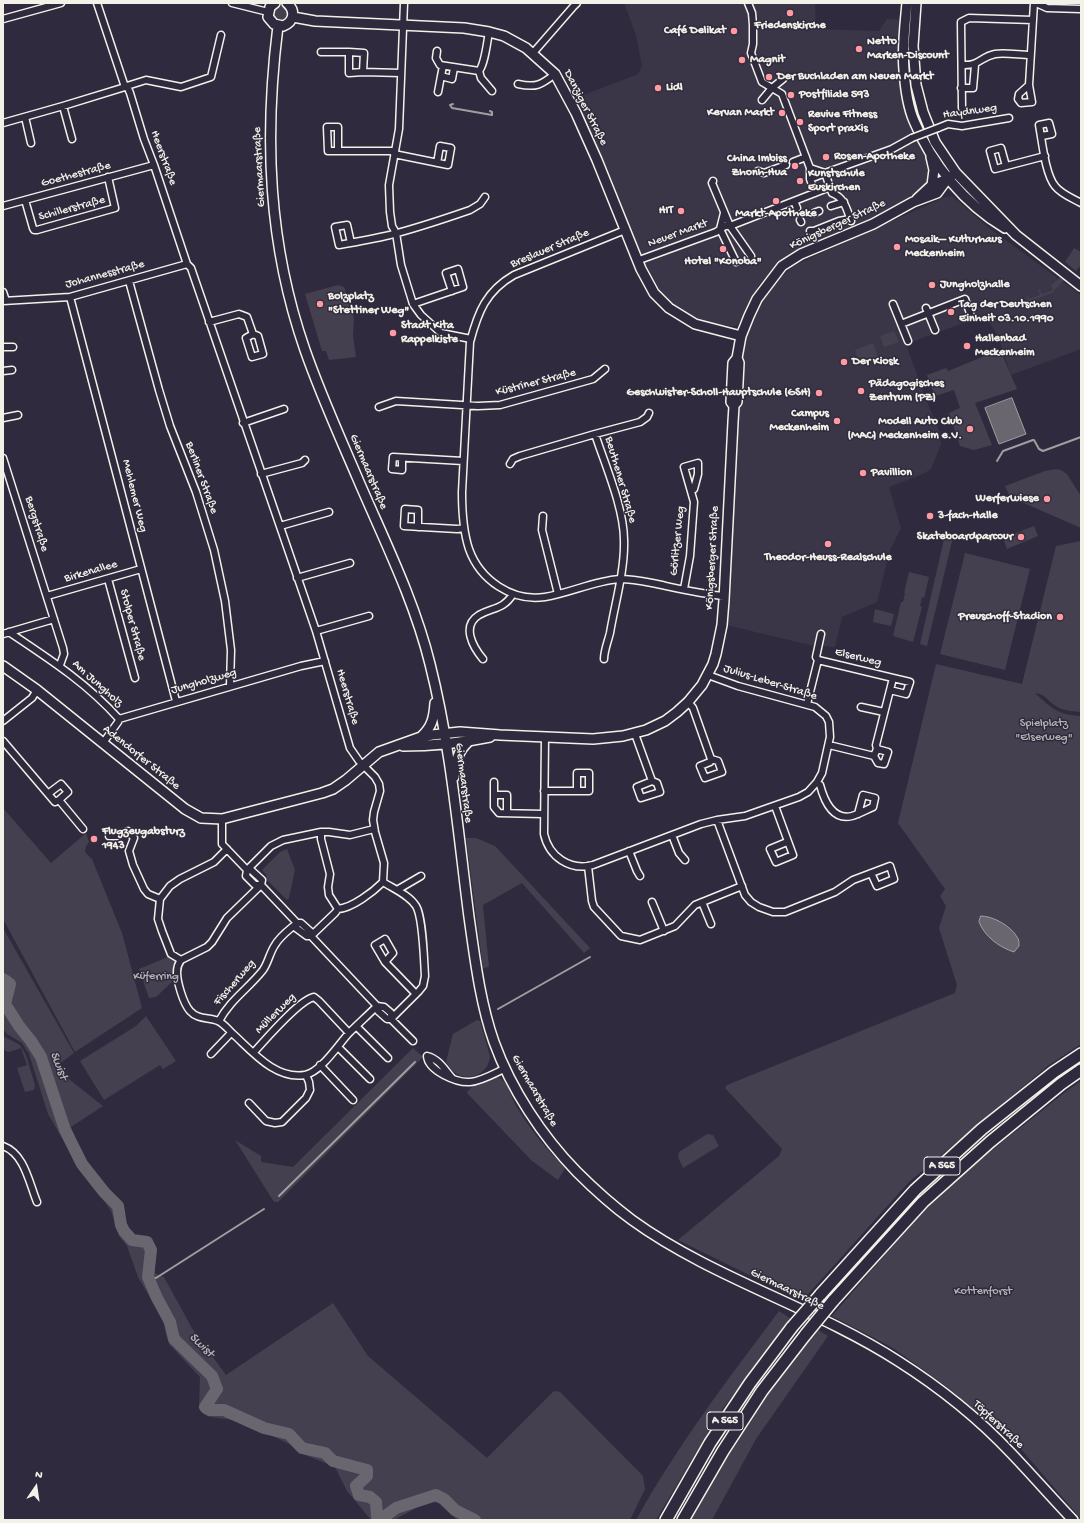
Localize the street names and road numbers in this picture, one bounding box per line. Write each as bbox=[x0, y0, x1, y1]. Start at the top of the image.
street label: Danziger Straße bbox=[560, 68, 610, 148]
street label: Haydnweg bbox=[942, 101, 998, 123]
street label: Giermaarstraße bbox=[251, 126, 269, 208]
street label: Heerstraße bbox=[146, 129, 180, 187]
street label: Goethestraße bbox=[40, 159, 112, 191]
street label: Schillerstraße bbox=[37, 193, 107, 225]
street label: Königsberger Straße bbox=[788, 196, 888, 254]
street label: Neuer Markt bbox=[646, 217, 710, 251]
street label: Breslauer Straße bbox=[508, 226, 592, 272]
street label: Johannesstraße bbox=[64, 258, 146, 292]
street label: Küstriner Straße bbox=[494, 366, 578, 400]
street label: Giermaarstraße bbox=[346, 432, 390, 512]
street label: Beuthener Straße bbox=[601, 435, 639, 525]
street label: Berliner Straße bbox=[181, 440, 221, 516]
street label: Mehlemer Weg bbox=[118, 458, 150, 534]
street label: Bergstraße bbox=[21, 495, 51, 553]
street label: Görlitzer Weg bbox=[667, 505, 689, 577]
street label: Königsberger Straße bbox=[703, 506, 723, 610]
street label: Birkenallee bbox=[63, 558, 119, 586]
street label: Stolper Straße bbox=[116, 588, 148, 662]
street label: Elserweg bbox=[833, 645, 883, 671]
street label: Am Jungholz bbox=[69, 657, 125, 711]
street label: Julius-Leber-Straße bbox=[721, 662, 819, 704]
street label: Jungholzweg bbox=[170, 666, 238, 698]
street label: Heerstraße bbox=[332, 668, 362, 726]
street label: Adendorfer Straße bbox=[99, 722, 183, 794]
street label: Giermaarstraße bbox=[451, 742, 475, 824]
street label: Fischerweg bbox=[211, 957, 259, 1009]
street label: Müllerweg bbox=[253, 991, 299, 1037]
street label: Giermaarstraße bbox=[508, 1053, 560, 1129]
road number: A 565 bbox=[924, 1157, 960, 1175]
street label: Giermaarstraße bbox=[748, 1266, 826, 1314]
street label: Töpferstraße bbox=[969, 1398, 1027, 1452]
road number: A 565 bbox=[707, 1412, 743, 1430]

